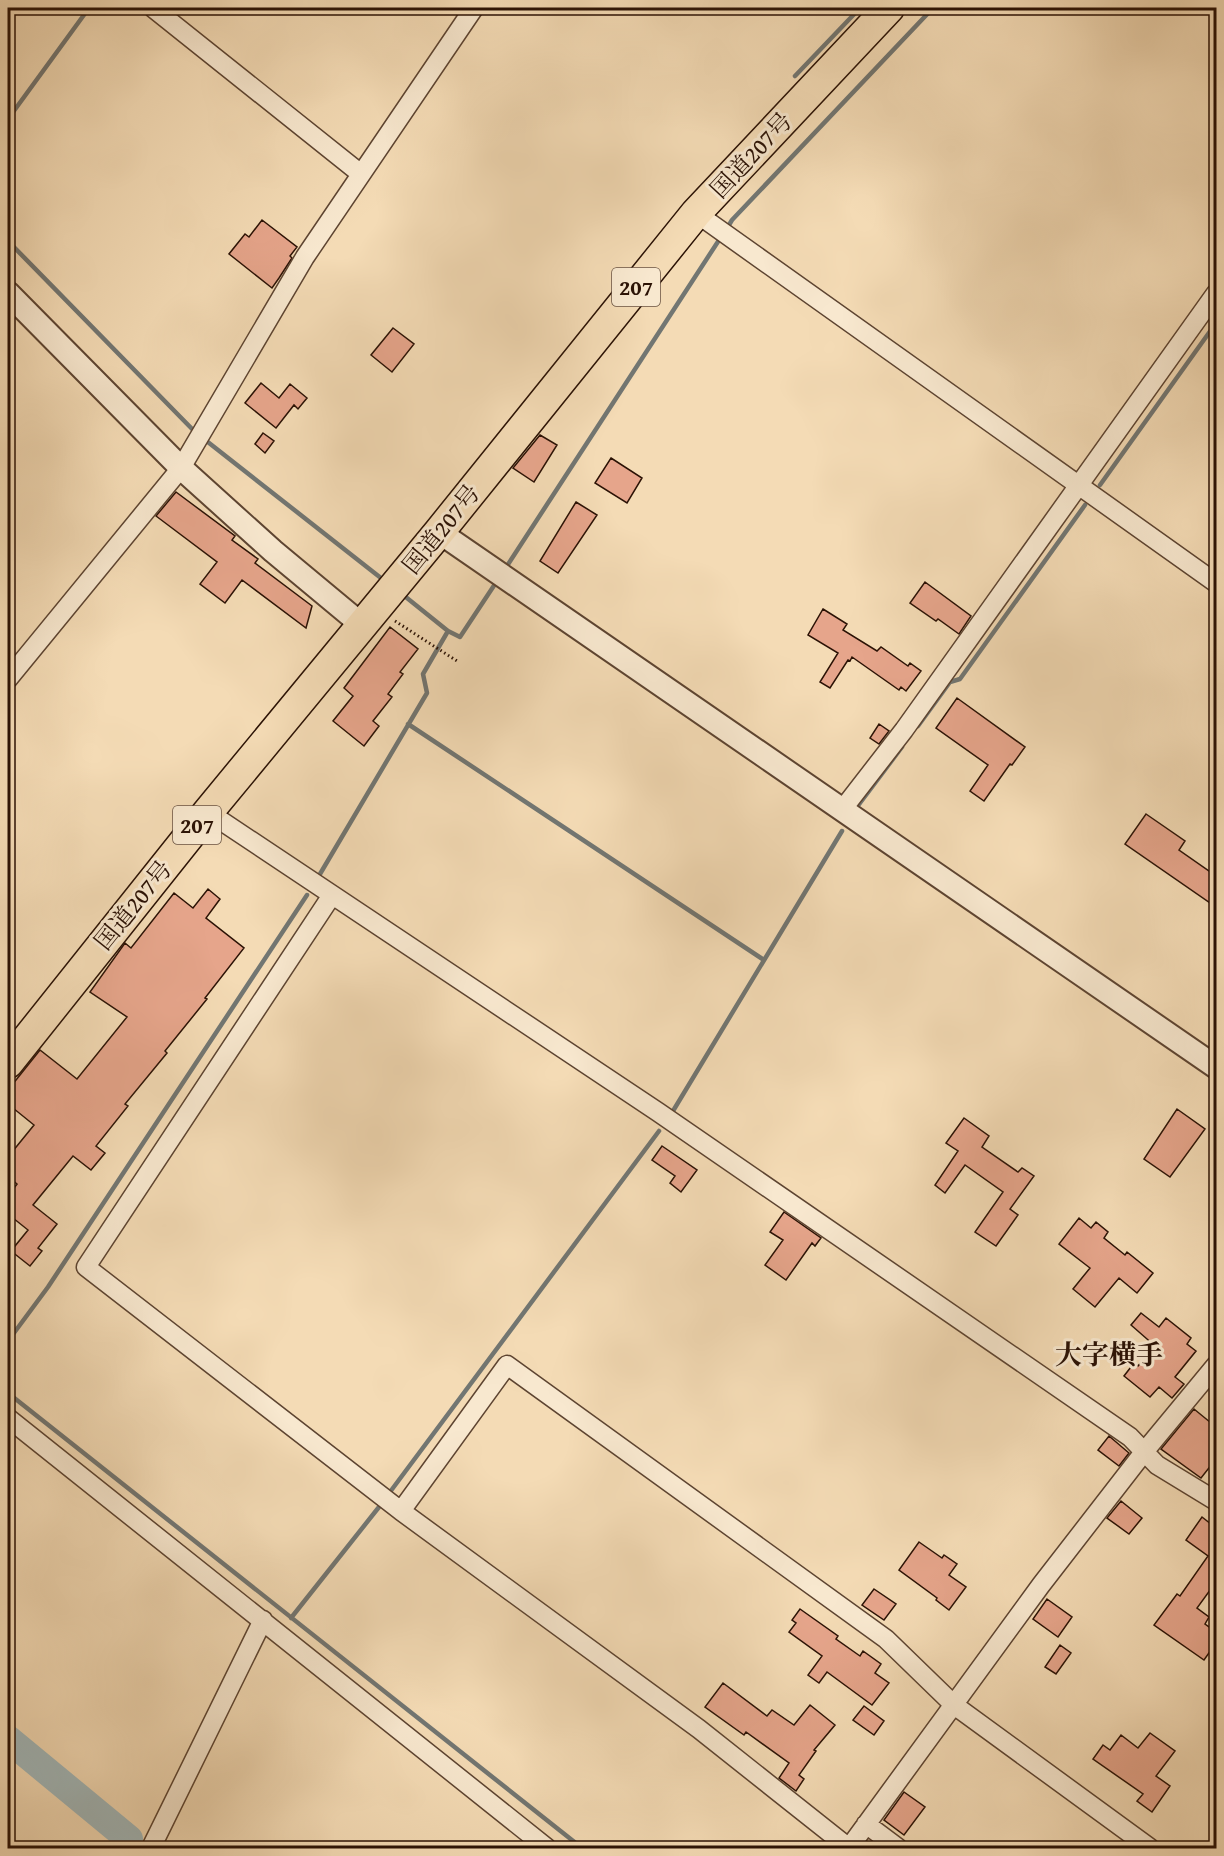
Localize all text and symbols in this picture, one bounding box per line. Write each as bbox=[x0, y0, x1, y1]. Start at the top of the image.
street label: 国道207号 bbox=[702, 104, 800, 206]
road number: 207 bbox=[612, 268, 660, 306]
street label: 国道207号 bbox=[394, 477, 488, 581]
road number: 207 bbox=[173, 806, 221, 844]
street label: 国道207号 bbox=[86, 853, 180, 957]
district label: 大字横手 bbox=[1055, 1334, 1163, 1374]

